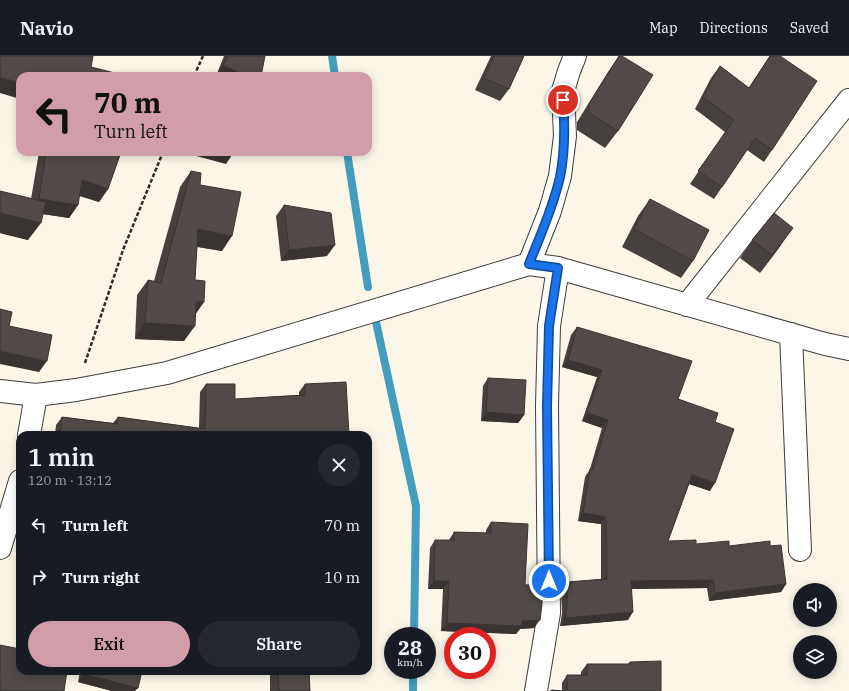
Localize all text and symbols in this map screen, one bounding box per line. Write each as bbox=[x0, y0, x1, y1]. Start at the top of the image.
text: Navio bbox=[20, 16, 74, 40]
text: Map bbox=[649, 19, 678, 37]
text: Directions bbox=[700, 19, 768, 37]
text: Saved bbox=[790, 19, 829, 37]
pin bbox=[546, 83, 580, 117]
text: 70 m bbox=[94, 84, 161, 121]
icon: left bbox=[28, 88, 80, 140]
icon: arrive bbox=[552, 89, 574, 111]
text: Turn left bbox=[94, 120, 168, 143]
text: 1 min bbox=[28, 441, 95, 473]
button: close bbox=[318, 444, 360, 486]
text: 120 m · 13:12 bbox=[28, 472, 112, 489]
icon: left bbox=[28, 514, 50, 536]
text: Turn left bbox=[62, 516, 128, 535]
text: 70 m bbox=[324, 516, 360, 535]
position arrow bbox=[528, 560, 570, 602]
icon: right bbox=[28, 566, 50, 588]
text: Turn right bbox=[62, 568, 140, 587]
text: 10 m bbox=[324, 568, 360, 587]
map controls bbox=[793, 583, 837, 679]
button: sound bbox=[793, 583, 837, 627]
button: Exit bbox=[28, 621, 190, 667]
button: Share bbox=[198, 621, 360, 667]
speed limit sign: 30 bbox=[444, 627, 496, 679]
text: 28 bbox=[398, 634, 422, 661]
button: layers bbox=[793, 635, 837, 679]
text: km/h bbox=[397, 656, 423, 669]

